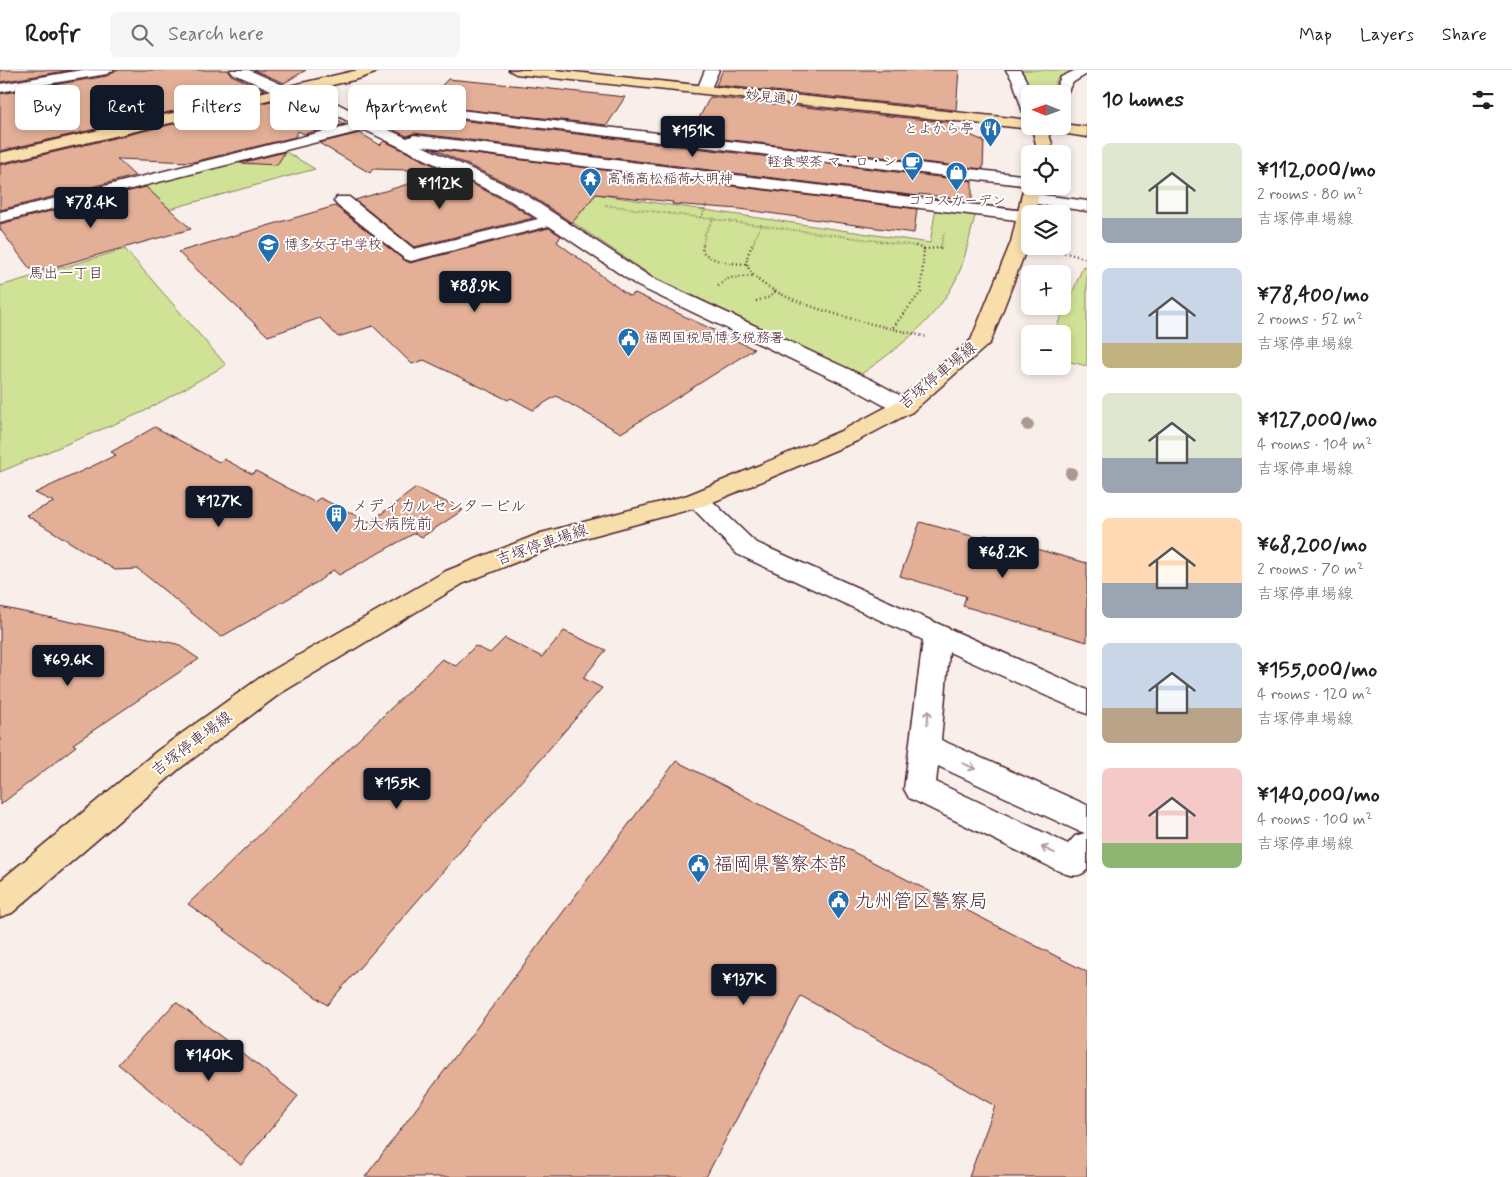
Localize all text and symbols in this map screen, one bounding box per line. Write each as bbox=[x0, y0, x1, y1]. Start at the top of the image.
search box bbox=[110, 12, 460, 57]
text: Roofr bbox=[25, 19, 80, 50]
icon: search bbox=[128, 21, 156, 49]
text: Search here bbox=[168, 22, 264, 47]
text: Map bbox=[1299, 23, 1332, 47]
text: Layers bbox=[1360, 23, 1414, 47]
text: Share bbox=[1442, 23, 1487, 47]
chip: Buy bbox=[15, 85, 80, 130]
chip: Rent bbox=[90, 85, 164, 130]
chip: Filters bbox=[174, 85, 260, 130]
chip: New bbox=[270, 85, 338, 130]
chip: Apartment bbox=[348, 85, 466, 130]
north arrow bbox=[1021, 85, 1071, 135]
map controls bbox=[1021, 85, 1071, 375]
street label: 妙見通り bbox=[744, 86, 802, 110]
text: 10 homes bbox=[1102, 86, 1184, 114]
icon: filters bbox=[1469, 86, 1497, 114]
pin: ¥151K bbox=[658, 116, 728, 158]
restaurant icon: とよから亭 bbox=[978, 117, 1002, 148]
place label: とよから亭 bbox=[904, 120, 974, 138]
text: ¥151K bbox=[672, 121, 714, 142]
button: locate bbox=[1021, 145, 1071, 195]
cafe icon: 軽食喫茶 マ・ロ・ン bbox=[901, 150, 925, 181]
place label: 軽食喫茶 マ・ロ・ン bbox=[767, 153, 897, 171]
text: ¥112,000/mo bbox=[1257, 156, 1376, 184]
shop icon: ココスガーデン bbox=[945, 161, 969, 192]
icon: home bbox=[1142, 163, 1202, 223]
temple icon: 高橋高松稲荷大明神 bbox=[579, 167, 603, 198]
pin: ¥112K bbox=[405, 168, 475, 210]
place label: 高橋高松稲荷大明神 bbox=[607, 170, 733, 188]
text: ¥112K bbox=[418, 173, 462, 194]
text: 2 rooms · 80 m² bbox=[1257, 184, 1363, 205]
pin: ¥78.4K bbox=[50, 186, 132, 229]
text: ¥78.4K bbox=[65, 192, 117, 213]
place label: ココスガーデン bbox=[908, 192, 1006, 210]
button: layers bbox=[1021, 205, 1071, 255]
text: 吉塚停車場線 bbox=[1257, 209, 1353, 230]
school or university icon: 博多女子中学校 bbox=[256, 233, 280, 264]
place label: 博多女子中学校 bbox=[284, 236, 382, 254]
district label: 馬出一丁目 bbox=[28, 264, 104, 284]
button: + bbox=[1021, 265, 1071, 315]
pin: ¥88.9K bbox=[434, 270, 516, 313]
text: ¥88.9K bbox=[450, 276, 500, 297]
text: ¥78,400/mo bbox=[1257, 281, 1369, 309]
icon: home bbox=[1142, 288, 1202, 348]
text: 2 rooms · 52 m² bbox=[1257, 309, 1363, 330]
button: − bbox=[1021, 325, 1071, 375]
public building icon: 福岡国税局博多税務署 bbox=[616, 326, 640, 357]
place label: 福岡国税局博多税務署 bbox=[644, 329, 784, 347]
text: 吉塚停車場線 bbox=[1257, 334, 1353, 355]
street label: 吉塚停車場線 bbox=[894, 337, 982, 415]
text: ¥127,000/mo bbox=[1257, 406, 1377, 434]
icon: home bbox=[1142, 413, 1202, 473]
text: 4 rooms · 104 m² bbox=[1257, 434, 1372, 455]
text: 吉塚停車場線 bbox=[1257, 459, 1353, 480]
pin: ¥127K bbox=[184, 486, 254, 528]
text: ¥127K bbox=[196, 491, 242, 512]
place label: メディカルセンタービル 九大病院前 bbox=[352, 496, 526, 535]
building icon: メディカルセンタービル 九大病院前 bbox=[324, 503, 348, 534]
street label: 吉塚停車場線 bbox=[493, 519, 591, 571]
text: ¥68,200/mo bbox=[1257, 531, 1367, 559]
pin: ¥68.2K bbox=[962, 536, 1044, 579]
icon: home bbox=[1142, 538, 1202, 598]
text: ¥68.2K bbox=[979, 542, 1027, 563]
text: 2 rooms · 70 m² bbox=[1257, 559, 1364, 580]
text: 吉塚停車場線 bbox=[1257, 584, 1353, 605]
pin: ¥69.6K bbox=[27, 644, 109, 687]
text: ¥69.6K bbox=[43, 650, 93, 671]
text: ¥155,000/mo bbox=[1257, 656, 1377, 684]
icon: home bbox=[1142, 663, 1202, 723]
text: 4 rooms · 120 m² bbox=[1257, 684, 1372, 705]
street label: 吉塚停車場線 bbox=[147, 707, 237, 781]
one-way arrow bbox=[923, 709, 933, 725]
text: 吉塚停車場線 bbox=[1257, 709, 1353, 730]
one-way arrow bbox=[961, 762, 976, 772]
pin: ¥155K bbox=[362, 768, 432, 810]
text: ¥155K bbox=[374, 773, 420, 794]
text: ¥140,000/mo bbox=[1257, 781, 1380, 809]
icon: home bbox=[1142, 788, 1202, 848]
text: 4 rooms · 100 m² bbox=[1257, 809, 1373, 830]
text: 吉塚停車場線 bbox=[1257, 834, 1353, 855]
one-way arrow bbox=[1041, 845, 1056, 854]
public building icon: 福岡県警察本部 bbox=[686, 852, 710, 883]
place label: 福岡県警察本部 bbox=[714, 852, 847, 877]
public building icon: 九州管区警察局 bbox=[827, 889, 851, 920]
place label: 九州管区警察局 bbox=[855, 889, 988, 914]
pin: ¥137K bbox=[709, 964, 779, 1006]
text: ¥137K bbox=[722, 969, 766, 990]
pin: ¥140K bbox=[174, 1040, 244, 1082]
text: ¥140K bbox=[186, 1045, 233, 1066]

